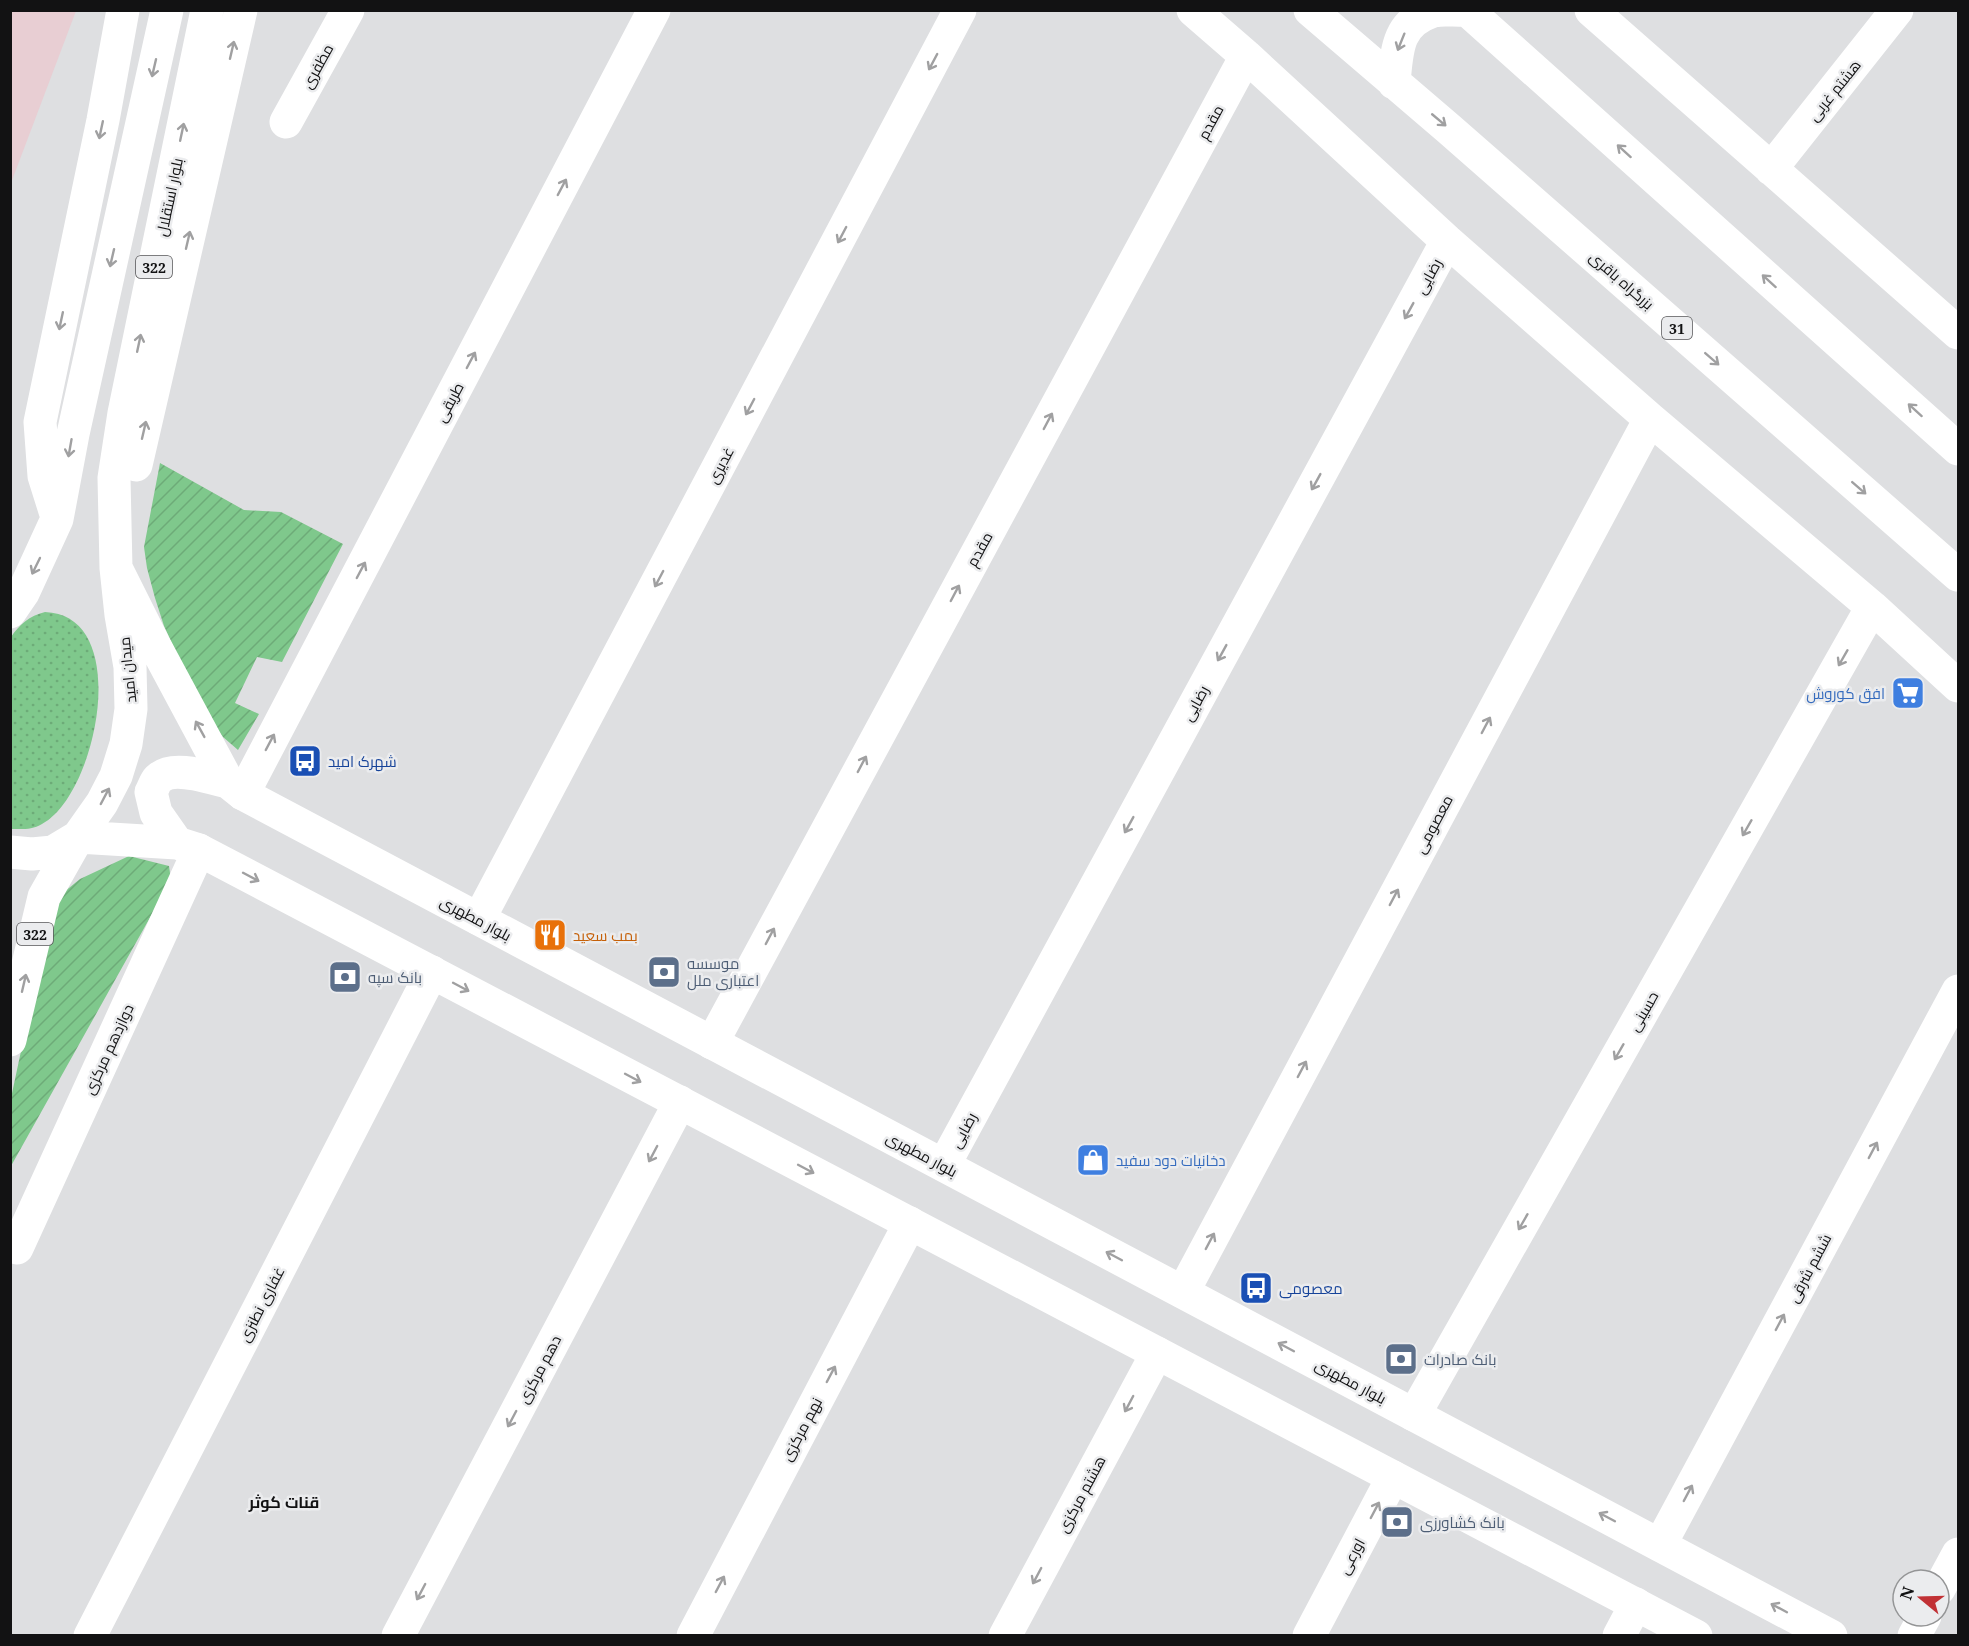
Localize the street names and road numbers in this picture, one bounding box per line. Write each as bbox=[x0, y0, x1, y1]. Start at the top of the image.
street label: مظفری bbox=[297, 40, 338, 92]
street label: هشتم غربی bbox=[1803, 55, 1866, 126]
street label: مقدم bbox=[1193, 101, 1228, 143]
street label: بلوار استقلال bbox=[151, 156, 187, 238]
street label: بزرگراه باقری bbox=[1585, 246, 1658, 314]
street label: رضایی bbox=[1410, 255, 1447, 298]
road number: 322 bbox=[136, 256, 172, 278]
road number: 31 bbox=[1662, 317, 1692, 339]
street label: طریقی bbox=[430, 379, 469, 426]
street label: غدیری bbox=[702, 443, 739, 487]
street label: مقدم bbox=[961, 528, 998, 570]
street label: میدان امید bbox=[114, 636, 141, 704]
street label: رضایی bbox=[1177, 682, 1214, 725]
street label: معصومی bbox=[1409, 791, 1458, 857]
street label: بلوار مطهری bbox=[436, 891, 515, 946]
road number: 322 bbox=[17, 923, 53, 945]
street label: حسینی bbox=[1624, 987, 1663, 1035]
street label: دوازدهم مرکزی bbox=[78, 1000, 139, 1098]
street label: رضایی bbox=[945, 1109, 982, 1152]
street label: بلوار مطهری bbox=[882, 1127, 961, 1182]
street label: ششم شرقی bbox=[1783, 1230, 1836, 1306]
street label: غفاری نطنزی bbox=[234, 1263, 289, 1345]
street label: دهم مرکزی bbox=[513, 1331, 566, 1407]
street label: بلوار مطهری bbox=[1311, 1354, 1390, 1409]
street label: نهم مرکزی bbox=[776, 1394, 827, 1465]
street label: هشتم مرکزی bbox=[1052, 1452, 1111, 1536]
street label: اورعی bbox=[1333, 1534, 1370, 1578]

